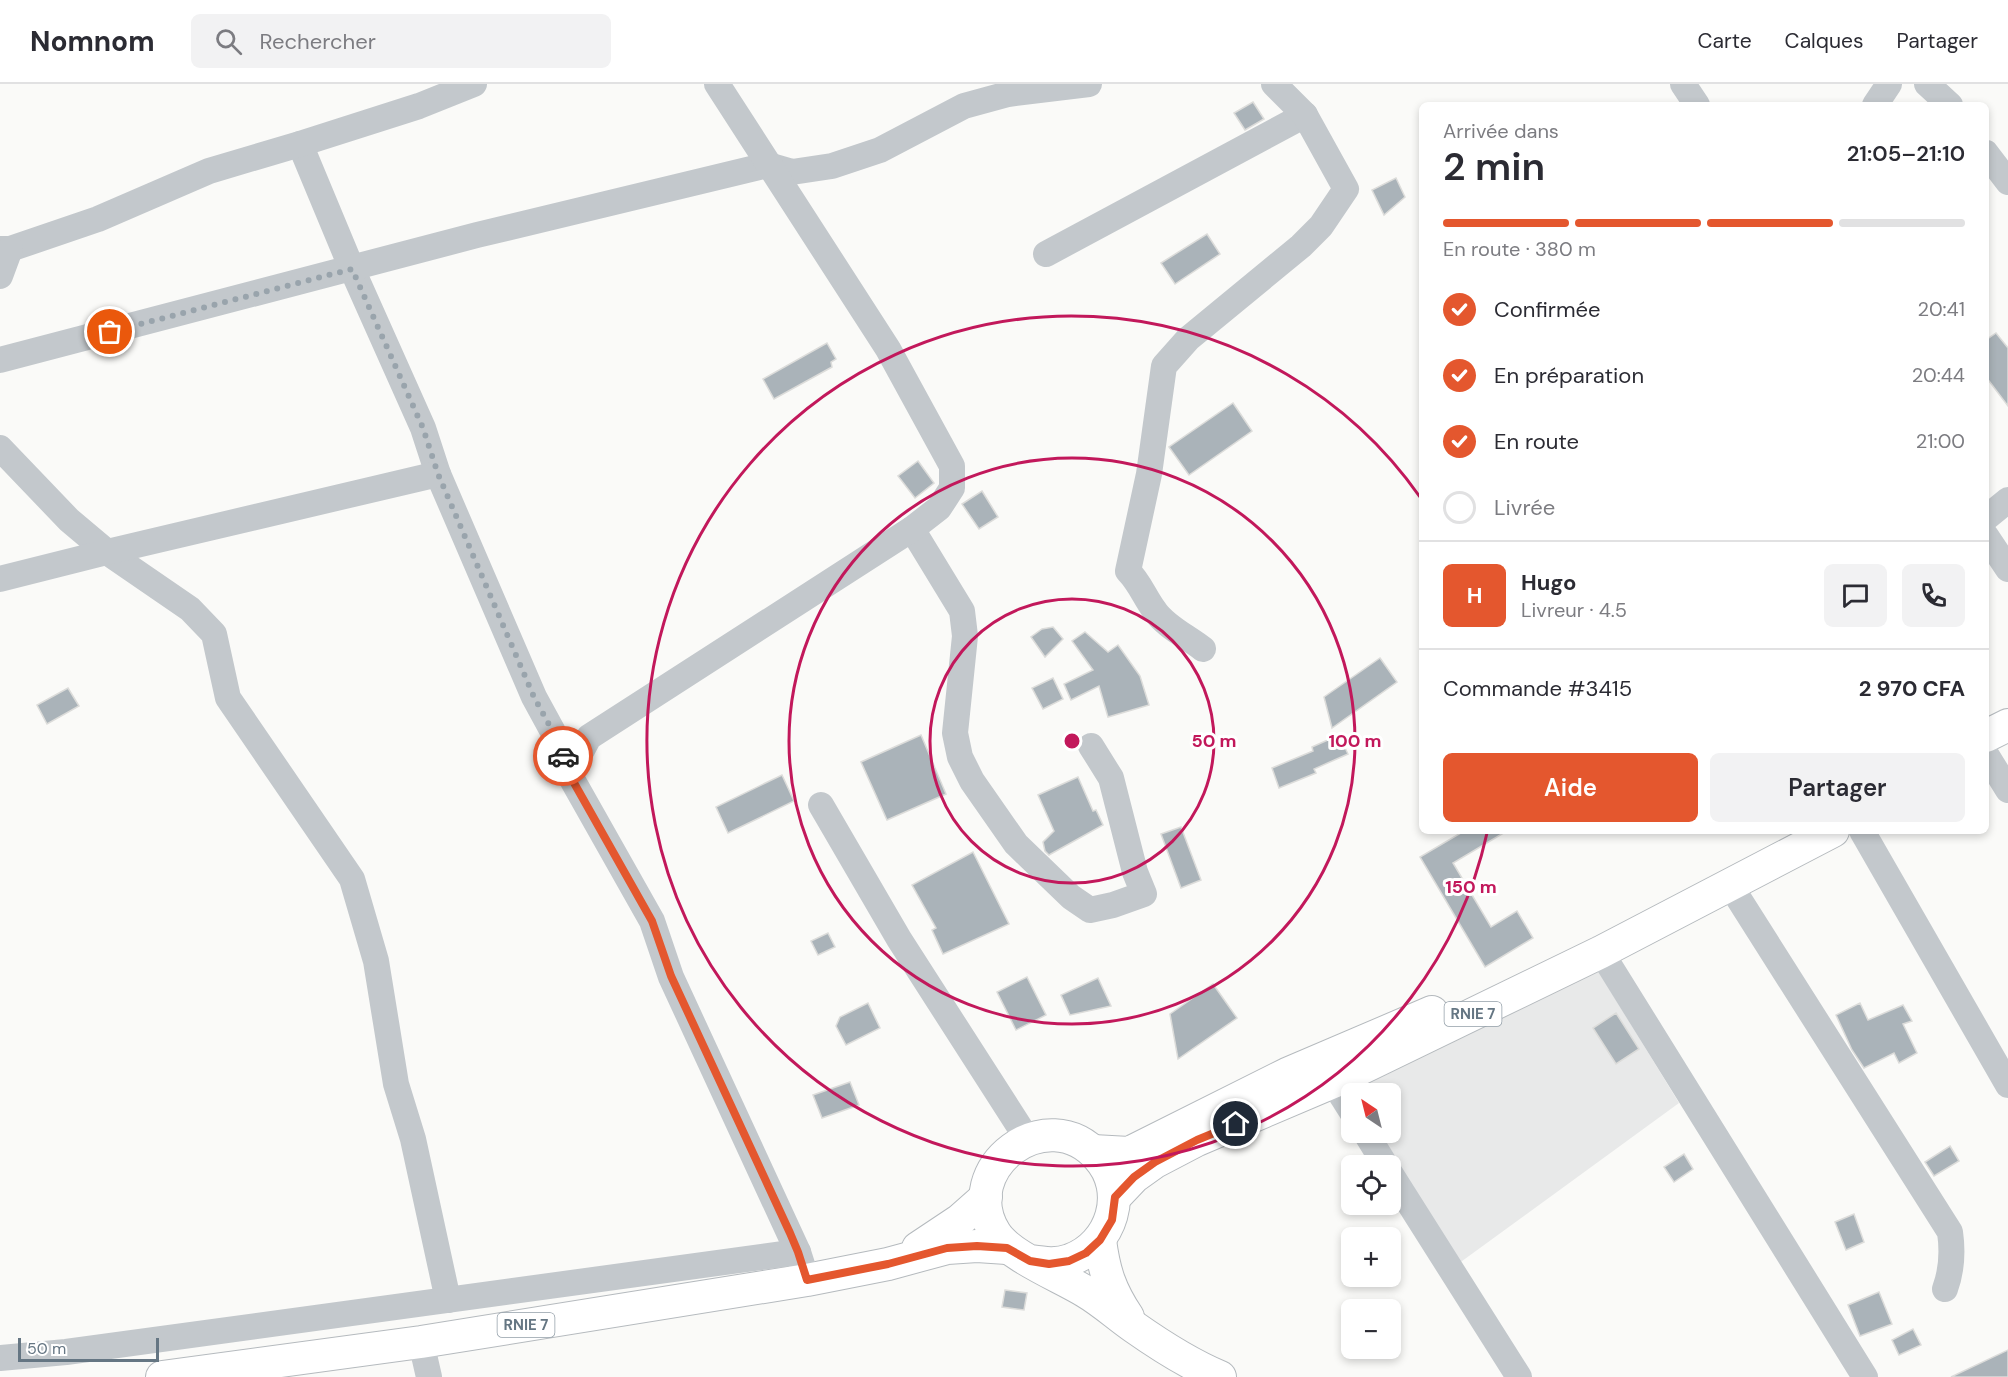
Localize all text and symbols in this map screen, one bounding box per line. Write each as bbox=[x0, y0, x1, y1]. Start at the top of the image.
search box bbox=[191, 14, 611, 68]
text: Nomnom bbox=[30, 23, 155, 60]
icon: search bbox=[212, 25, 245, 58]
text: Rechercher bbox=[260, 27, 376, 56]
text: Carte bbox=[1697, 27, 1752, 55]
text: Calques bbox=[1785, 27, 1863, 55]
text: Partager bbox=[1896, 27, 1978, 55]
text: Arrivée dans bbox=[1443, 118, 1559, 144]
text: 21:05–21:10 bbox=[1847, 139, 1965, 168]
text: 2 min bbox=[1443, 141, 1545, 192]
text: En route · 380 m bbox=[1443, 236, 1596, 262]
icon: check bbox=[1443, 293, 1476, 326]
text: Confirmée bbox=[1494, 295, 1601, 324]
text: 20:41 bbox=[1918, 296, 1965, 322]
pin bbox=[84, 306, 135, 357]
icon: bag bbox=[93, 315, 126, 348]
icon: check bbox=[1443, 359, 1476, 392]
text: En préparation bbox=[1494, 361, 1644, 390]
text: 20:44 bbox=[1912, 362, 1965, 388]
icon: check bbox=[1443, 425, 1476, 458]
text: En route bbox=[1494, 427, 1579, 456]
text: 21:00 bbox=[1916, 428, 1965, 454]
text: Livrée bbox=[1494, 493, 1555, 522]
button: chat bbox=[1824, 564, 1887, 627]
button: phone bbox=[1902, 564, 1965, 627]
text: Hugo bbox=[1521, 568, 1576, 597]
text: H bbox=[1467, 581, 1482, 610]
text: Livreur · 4.5 bbox=[1521, 597, 1627, 623]
text: Commande #3415 bbox=[1443, 674, 1632, 703]
text: 2 970 CFA bbox=[1859, 674, 1965, 703]
courier bbox=[533, 726, 593, 786]
text: 50 m bbox=[1191, 729, 1237, 753]
text: 100 m bbox=[1328, 729, 1382, 753]
centre of rings bbox=[1062, 731, 1082, 751]
icon: car bbox=[547, 740, 580, 773]
button: Aide bbox=[1443, 753, 1698, 822]
button: Partager bbox=[1710, 753, 1965, 822]
text: 150 m bbox=[1445, 875, 1497, 899]
road number: RNIE 7 bbox=[1444, 1002, 1502, 1026]
north arrow bbox=[1341, 1083, 1401, 1143]
map controls bbox=[1341, 1083, 1401, 1359]
pin bbox=[1210, 1098, 1261, 1149]
icon: home bbox=[1219, 1107, 1252, 1140]
button: locate bbox=[1341, 1155, 1401, 1215]
button: + bbox=[1341, 1227, 1401, 1287]
button: − bbox=[1341, 1299, 1401, 1359]
road number: RNIE 7 bbox=[498, 1313, 554, 1337]
scale bar bbox=[18, 1335, 159, 1362]
text: 50 m bbox=[27, 1338, 66, 1359]

